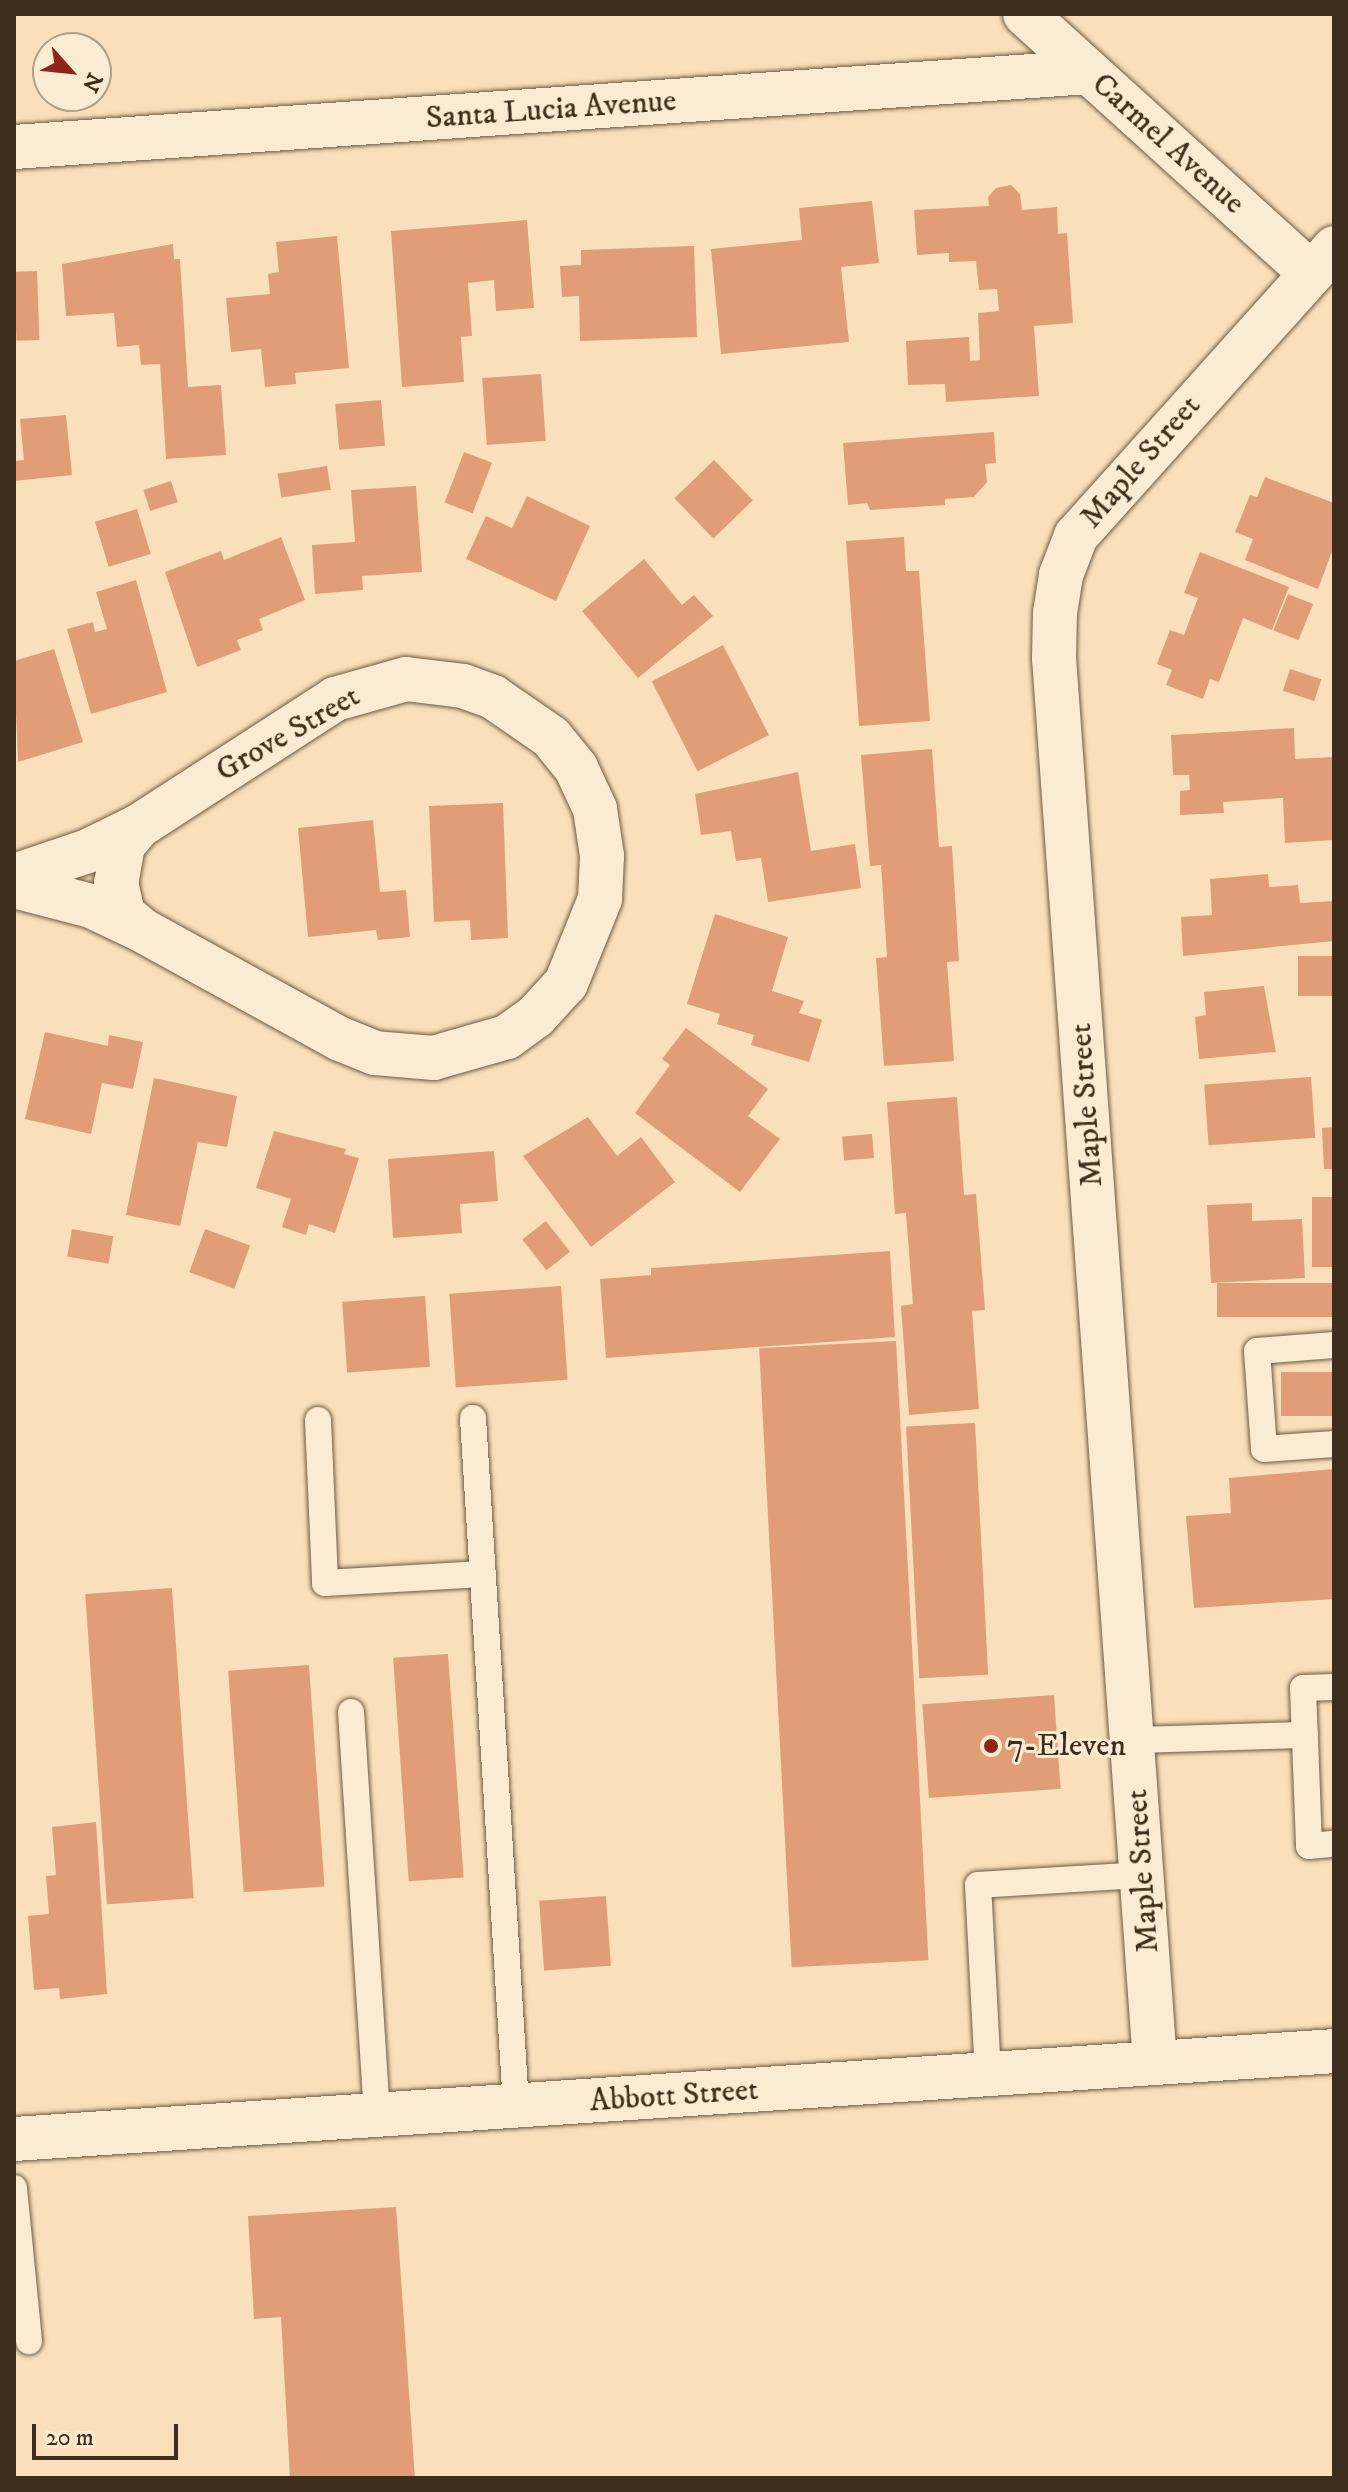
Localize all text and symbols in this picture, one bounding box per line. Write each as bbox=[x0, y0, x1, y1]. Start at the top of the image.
north arrow bbox=[32, 32, 112, 112]
street label: Carmel Avenue bbox=[1084, 65, 1252, 223]
text: N bbox=[76, 68, 108, 96]
street label: Santa Lucia Avenue bbox=[425, 82, 677, 138]
street label: Maple Street bbox=[1073, 387, 1209, 537]
street label: Grove Street bbox=[209, 677, 367, 791]
street label: Maple Street bbox=[1062, 1022, 1112, 1188]
place label: 7-Eleven bbox=[1007, 1727, 1126, 1765]
marker: 7-Eleven bbox=[982, 1737, 1000, 1755]
street label: Maple Street bbox=[1118, 1788, 1168, 1954]
street label: Abbott Street bbox=[588, 2071, 760, 2121]
scale bar bbox=[36, 2408, 182, 2458]
text: 20 m bbox=[46, 2423, 94, 2453]

